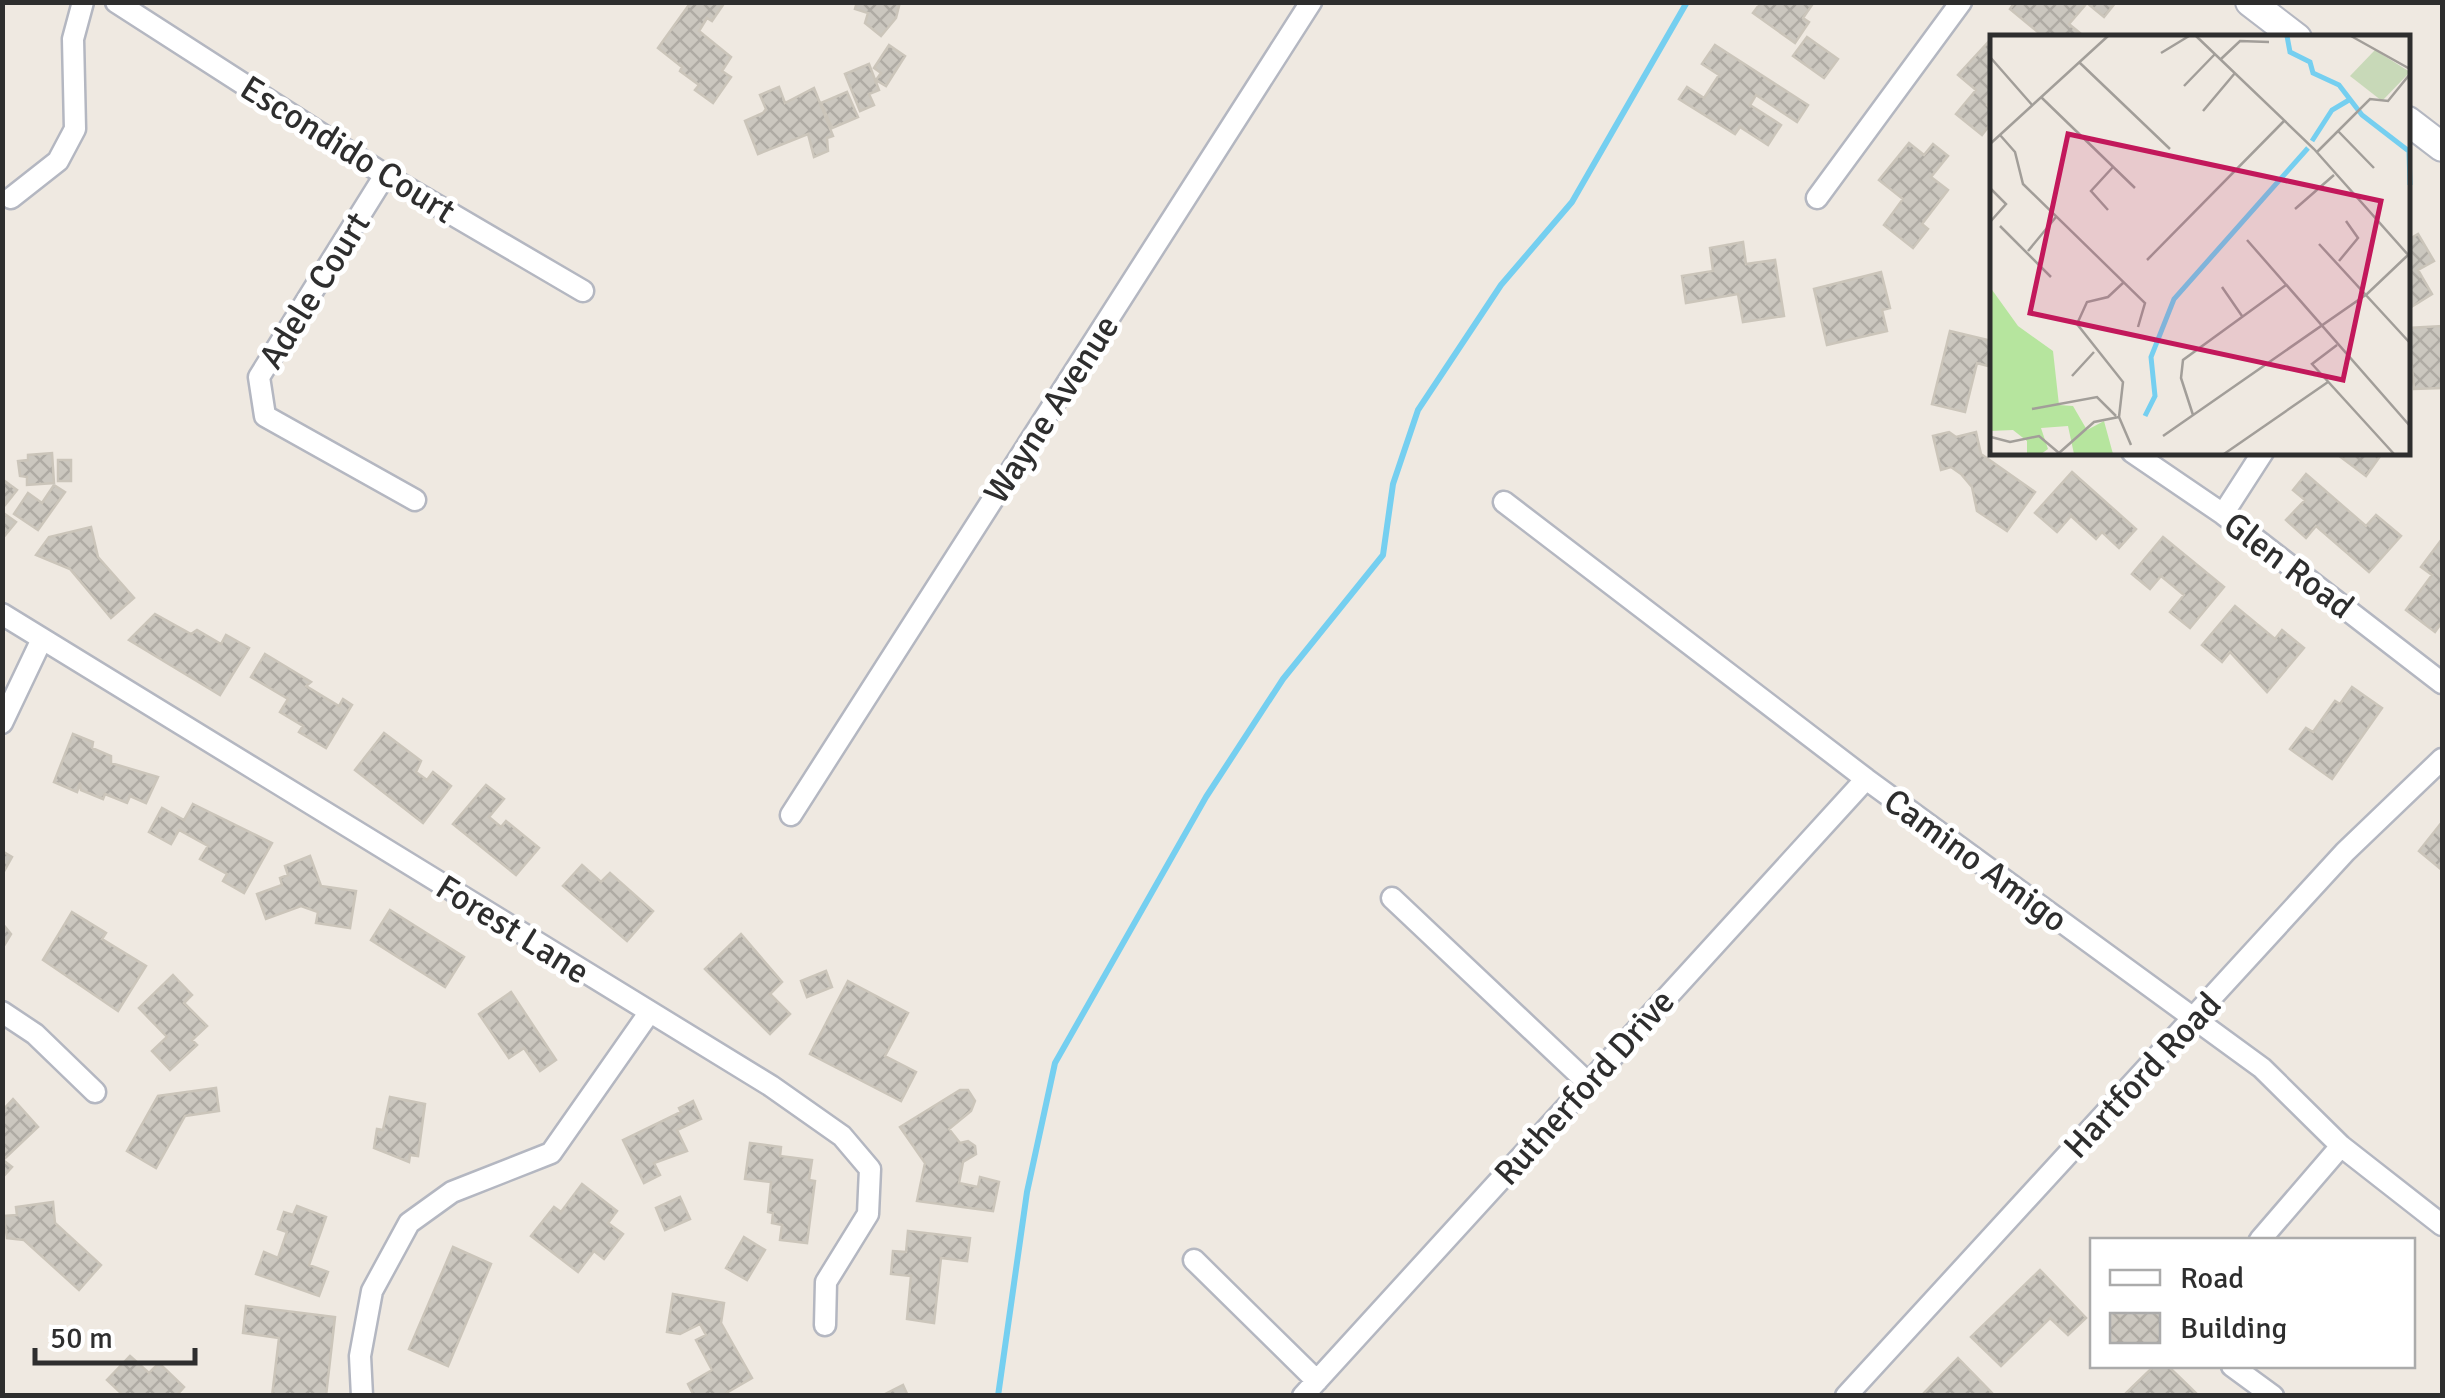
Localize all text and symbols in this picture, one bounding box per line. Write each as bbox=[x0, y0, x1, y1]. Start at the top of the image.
inset map bbox=[1990, 35, 2410, 455]
street label: Escondido Court bbox=[232, 66, 463, 233]
street label: Adele Court bbox=[249, 204, 379, 376]
street label: Wayne Avenue bbox=[975, 307, 1128, 512]
street label: Glen Road bbox=[2215, 503, 2362, 628]
street label: Camino Amigo bbox=[1875, 779, 2076, 941]
street label: Forest Lane bbox=[428, 865, 597, 993]
street label: Rutherford Drive bbox=[1485, 980, 1684, 1194]
street label: Hartford Road bbox=[2055, 983, 2230, 1167]
legend bbox=[2090, 1238, 2415, 1368]
text: Road bbox=[2180, 1260, 2244, 1297]
scale bar bbox=[35, 1303, 195, 1365]
text: Building bbox=[2180, 1310, 2287, 1347]
text: 50 m bbox=[50, 1320, 113, 1357]

